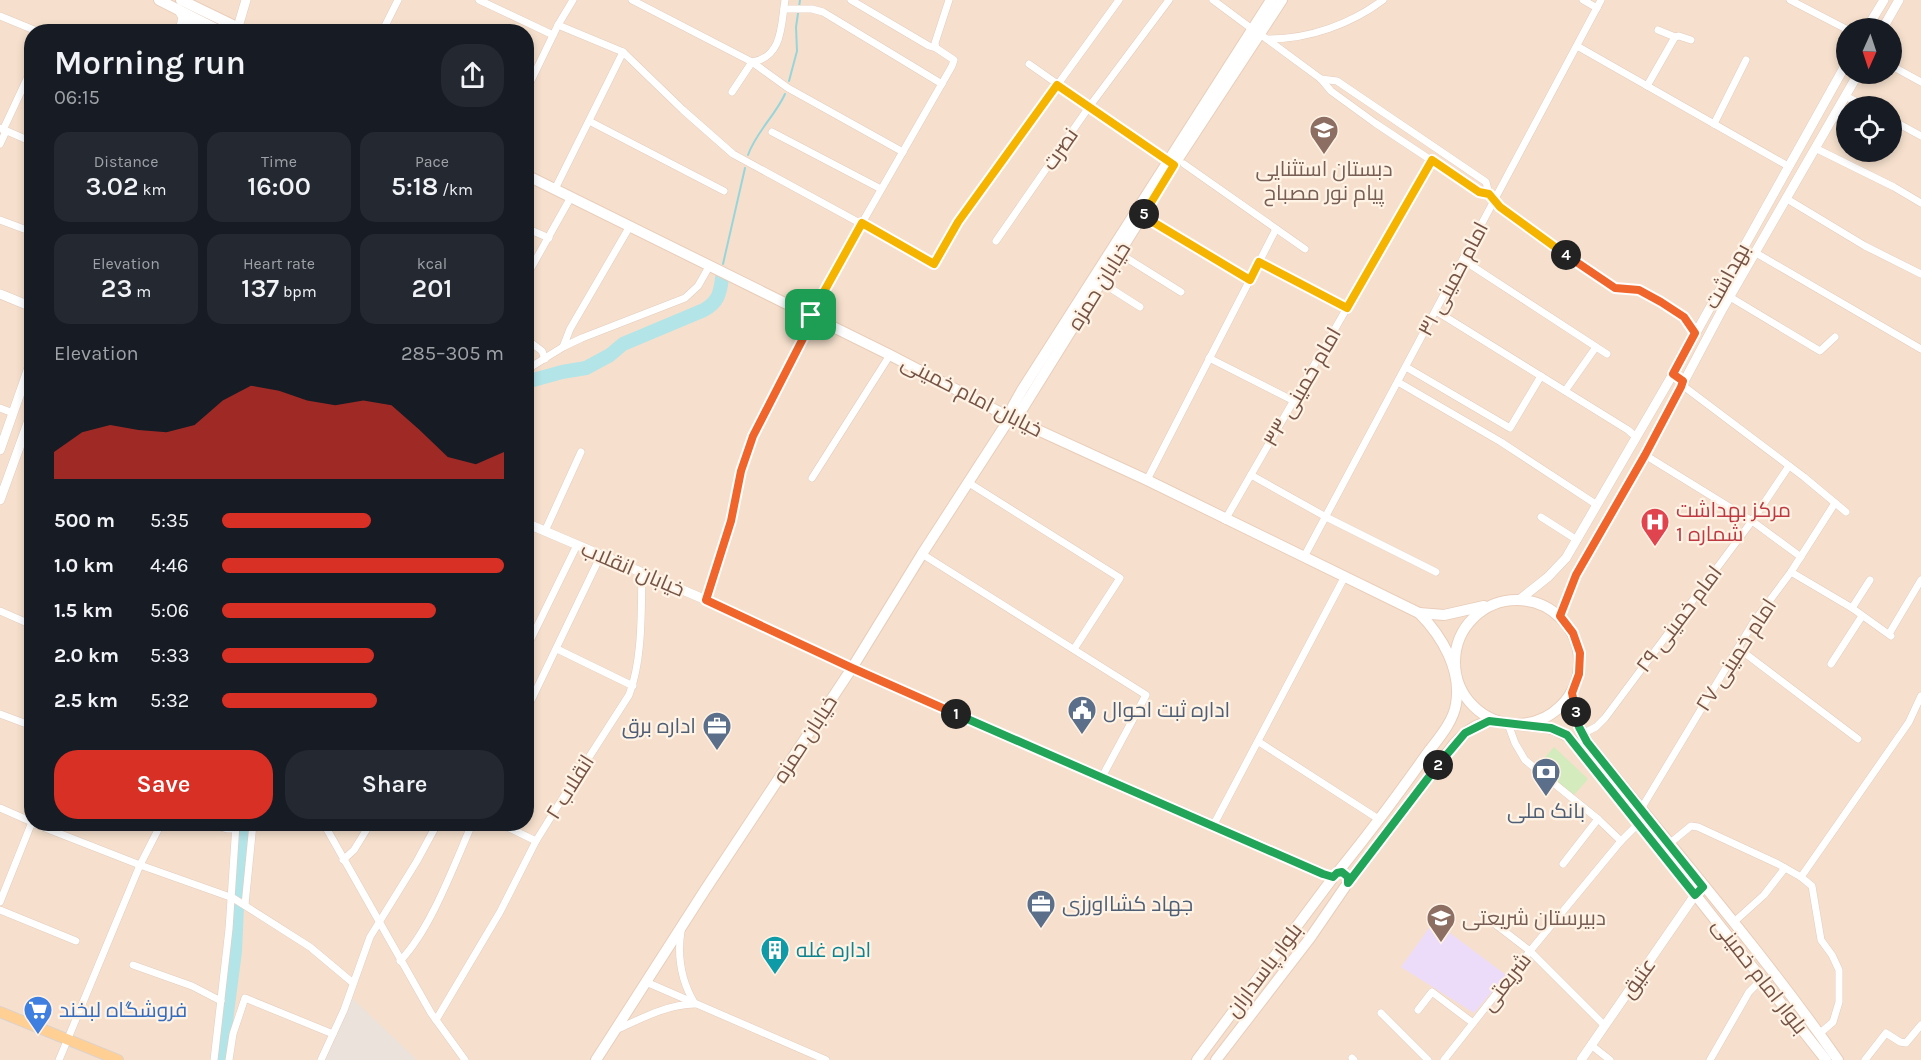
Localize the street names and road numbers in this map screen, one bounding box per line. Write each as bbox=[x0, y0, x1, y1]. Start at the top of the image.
street label: نصرت bbox=[1037, 123, 1083, 175]
street label: امام خمینی ۳۱ bbox=[1413, 218, 1495, 341]
street label: خیابان حمزه bbox=[1063, 238, 1136, 335]
street label: بهداشت bbox=[1699, 239, 1756, 313]
street label: امام خمینی ۳۳ bbox=[1258, 323, 1348, 452]
street label: خیابان امام خمینی bbox=[897, 350, 1047, 444]
street label: خیابان انقلاب bbox=[577, 536, 688, 602]
street label: امام خمینی ۲۹ bbox=[1631, 561, 1728, 678]
street label: امام خمینی ۲۷ bbox=[1691, 594, 1783, 717]
street label: خیابان حمزه bbox=[768, 691, 843, 788]
street label: انقلاب ۲ bbox=[541, 750, 599, 824]
street label: بلوار امام خمینی bbox=[1706, 913, 1813, 1040]
street label: بلوار پاسداران bbox=[1221, 918, 1309, 1023]
street label: شریعتی bbox=[1476, 948, 1537, 1016]
street label: عتیق bbox=[1615, 953, 1661, 1003]

